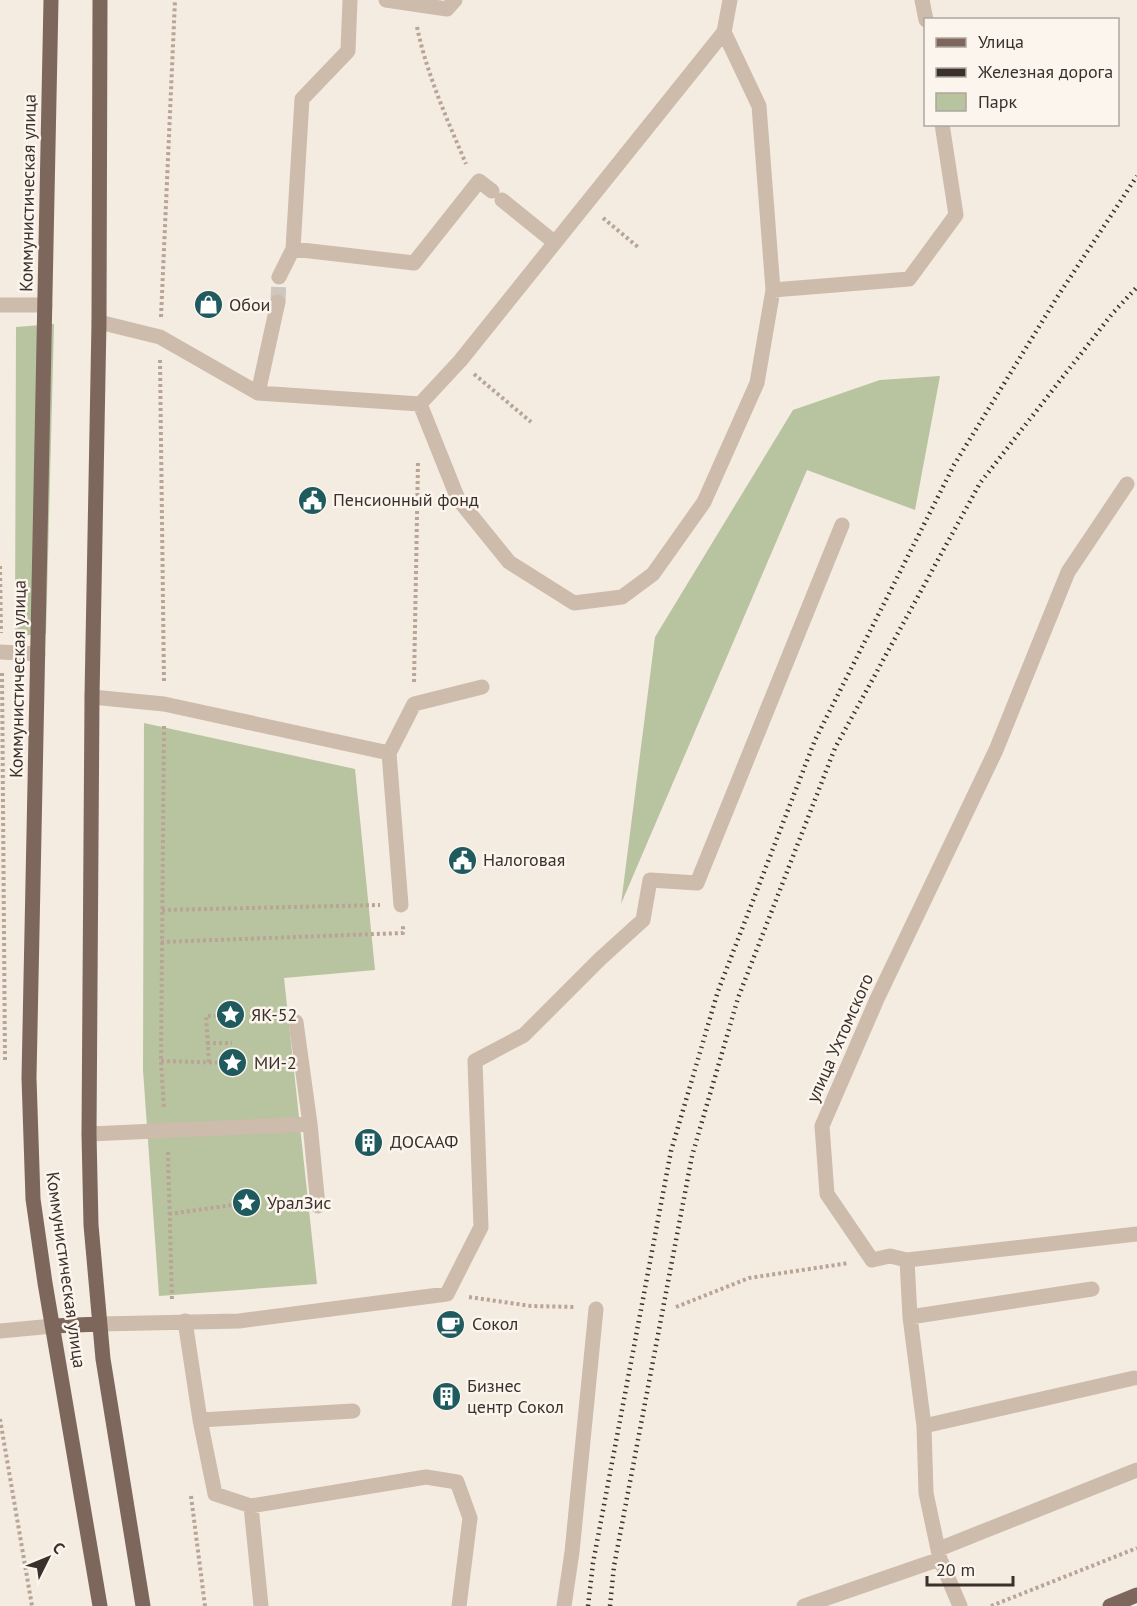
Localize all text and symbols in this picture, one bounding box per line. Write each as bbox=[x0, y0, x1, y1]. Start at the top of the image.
legend bbox=[924, 18, 1119, 126]
text: Улица bbox=[978, 30, 1024, 53]
text: Железная дорога bbox=[977, 60, 1113, 83]
text: Парк bbox=[978, 90, 1018, 113]
street label: Коммунистическая улица bbox=[14, 94, 41, 292]
shop icon: Обои bbox=[192, 289, 224, 321]
place label: Обои bbox=[229, 293, 270, 316]
public building icon: Пенсионный фонд bbox=[296, 484, 328, 516]
place label: Пенсионный фонд bbox=[333, 488, 479, 511]
street label: Коммунистическая улица bbox=[4, 580, 31, 778]
public building icon: Налоговая bbox=[446, 844, 478, 876]
place label: Налоговая bbox=[483, 848, 565, 871]
street label: улица Ухтомского bbox=[801, 970, 878, 1106]
place icon: ЯК-52 bbox=[214, 999, 246, 1031]
place label: ЯК-52 bbox=[251, 1003, 297, 1026]
place icon: МИ-2 bbox=[217, 1047, 249, 1079]
place label: МИ-2 bbox=[254, 1051, 297, 1074]
building icon: ДОСААФ bbox=[353, 1126, 385, 1158]
place label: ДОСААФ bbox=[390, 1130, 458, 1153]
street label: Коммунистическая улица bbox=[41, 1170, 92, 1370]
place icon: УралЗис bbox=[230, 1187, 262, 1219]
place label: УралЗис bbox=[267, 1191, 331, 1214]
cafe icon: Сокол bbox=[435, 1308, 467, 1340]
place label: Сокол bbox=[472, 1312, 518, 1335]
place label: Бизнес центр Сокол bbox=[467, 1374, 564, 1418]
building icon: Бизнес центр Сокол bbox=[430, 1380, 462, 1412]
north arrow bbox=[18, 1528, 78, 1588]
text: С bbox=[49, 1538, 69, 1558]
scale bar bbox=[927, 1549, 1012, 1587]
text: 20 m bbox=[936, 1558, 975, 1581]

